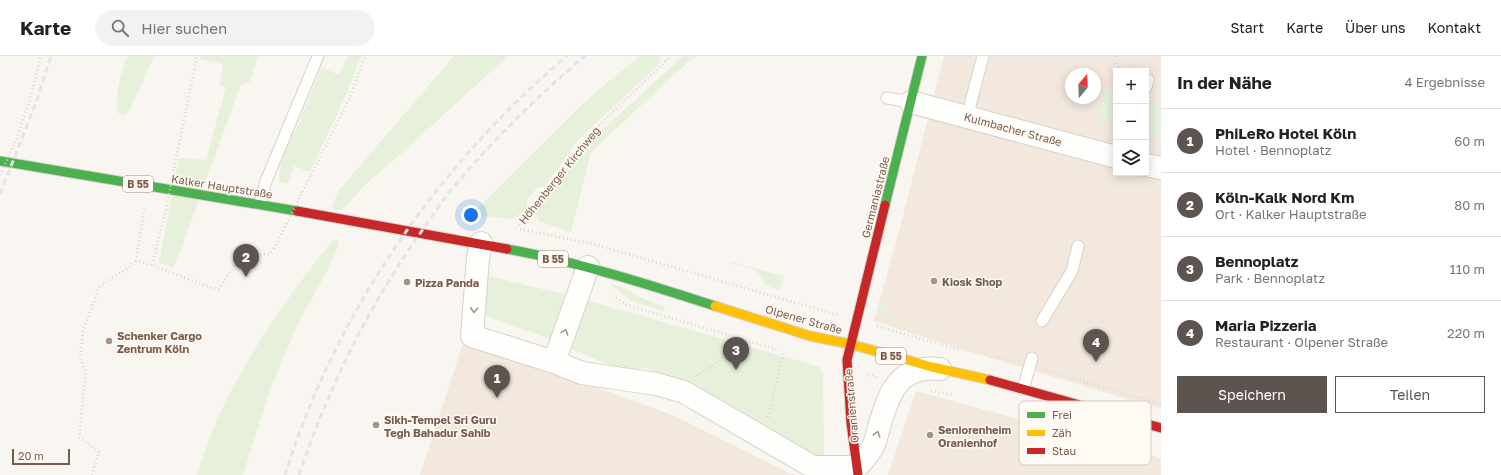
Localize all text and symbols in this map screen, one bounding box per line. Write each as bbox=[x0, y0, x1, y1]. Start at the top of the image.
search box bbox=[95, 10, 375, 46]
text: Karte bbox=[20, 16, 71, 39]
icon: search bbox=[109, 17, 131, 39]
text: Hier suchen bbox=[141, 19, 227, 37]
text: Start bbox=[1231, 19, 1264, 36]
text: Karte bbox=[1286, 19, 1323, 36]
text: Über uns bbox=[1345, 19, 1405, 36]
text: Kontakt bbox=[1427, 19, 1481, 36]
north arrow bbox=[1065, 68, 1101, 104]
map controls bbox=[1113, 68, 1149, 176]
button: + bbox=[1113, 68, 1149, 104]
text: In der Nähe bbox=[1177, 72, 1272, 93]
text: 4 Ergebnisse bbox=[1405, 74, 1485, 90]
button: − bbox=[1113, 104, 1149, 140]
street label: Kulmbacher Straße bbox=[963, 110, 1063, 148]
street label: Höhenberger Kirchweg bbox=[516, 124, 602, 226]
text: PhiLeRo Hotel Köln bbox=[1215, 124, 1356, 142]
text: 1 bbox=[1187, 133, 1193, 149]
text: 60 m bbox=[1454, 133, 1485, 149]
button: layers bbox=[1113, 140, 1149, 176]
text: Hotel · Bennoplatz bbox=[1215, 142, 1331, 158]
street label: Germaniastraße bbox=[859, 155, 891, 239]
street label: Kalker Hauptstraße bbox=[170, 172, 274, 200]
road number: B 55 bbox=[123, 176, 153, 192]
text: Köln-Kalk Nord Km bbox=[1215, 188, 1354, 206]
text: 2 bbox=[1186, 197, 1194, 213]
text: 80 m bbox=[1454, 197, 1485, 213]
your location bbox=[461, 205, 481, 225]
text: Ort · Kalker Hauptstraße bbox=[1215, 206, 1367, 222]
pin: 2 bbox=[233, 244, 259, 277]
road number: B 55 bbox=[538, 251, 568, 267]
text: Bennoplatz bbox=[1215, 252, 1298, 270]
text: 3 bbox=[1186, 261, 1194, 277]
text: 110 m bbox=[1450, 261, 1485, 277]
text: Park · Bennoplatz bbox=[1215, 270, 1325, 286]
place label: Kiosk Shop bbox=[942, 275, 1003, 288]
place label: Pizza Panda bbox=[415, 276, 479, 289]
marker: Kiosk Shop bbox=[929, 276, 939, 286]
marker: Pizza Panda bbox=[402, 277, 412, 287]
street label: Olpener Straße bbox=[764, 302, 844, 336]
one-way arrow bbox=[470, 307, 479, 313]
text: Maria Pizzeria bbox=[1215, 316, 1317, 334]
text: 4 bbox=[1186, 325, 1194, 341]
text: 220 m bbox=[1447, 325, 1485, 341]
place label: Schenker Cargo Zentrum Köln bbox=[117, 329, 202, 355]
one-way arrow bbox=[561, 329, 569, 336]
pin: 4 bbox=[1083, 329, 1109, 362]
text: Restaurant · Olpener Straße bbox=[1215, 334, 1388, 350]
marker: Schenker Cargo Zentrum Köln bbox=[104, 336, 114, 346]
pin: 3 bbox=[723, 337, 749, 370]
road number: B 55 bbox=[876, 348, 906, 364]
pin: 1 bbox=[484, 365, 510, 398]
street label: Oranienstraße bbox=[841, 368, 861, 444]
button: Speichern bbox=[1177, 376, 1327, 413]
button: Teilen bbox=[1335, 376, 1485, 413]
legend bbox=[1019, 401, 1151, 465]
text: Frei bbox=[1052, 408, 1072, 421]
place label: Sikh-Tempel Sri Guru Tegh Bahadur Sahib bbox=[384, 413, 496, 439]
marker: Sikh-Tempel Sri Guru Tegh Bahadur Sahib bbox=[371, 420, 381, 430]
place label: Seniorenheim Oranienhof bbox=[938, 423, 1012, 449]
text: Zäh bbox=[1052, 426, 1072, 439]
marker: Seniorenheim Oranienhof bbox=[925, 430, 935, 440]
one-way arrow bbox=[872, 431, 881, 438]
text: Stau bbox=[1052, 444, 1076, 457]
scale bar bbox=[12, 447, 70, 466]
text: 20 m bbox=[18, 449, 44, 462]

